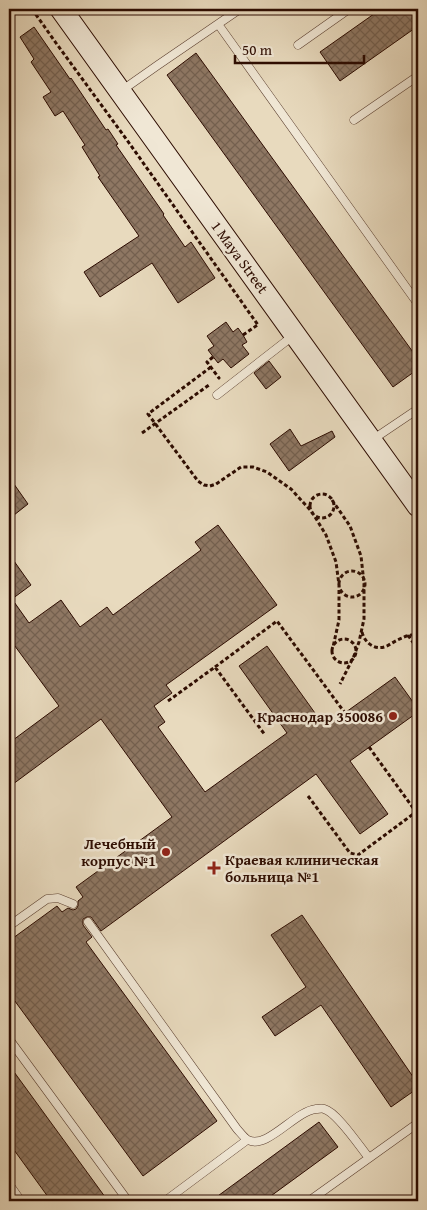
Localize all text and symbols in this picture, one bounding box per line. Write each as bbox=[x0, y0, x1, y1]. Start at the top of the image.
scale bar bbox=[235, 32, 363, 64]
text: 50 m bbox=[242, 39, 273, 60]
street label: 1 Maya Street bbox=[206, 216, 274, 298]
place label: Краснодар 350086 bbox=[257, 706, 383, 727]
marker: Краснодар 350086 bbox=[387, 710, 399, 722]
place label: Лечебный корпус №1 bbox=[81, 833, 157, 871]
marker: Лечебный корпус №1 bbox=[160, 846, 172, 858]
place label: Краевая клиническая больница №1 bbox=[225, 849, 378, 887]
marker: Краевая клиническая больница №1 bbox=[207, 861, 221, 875]

